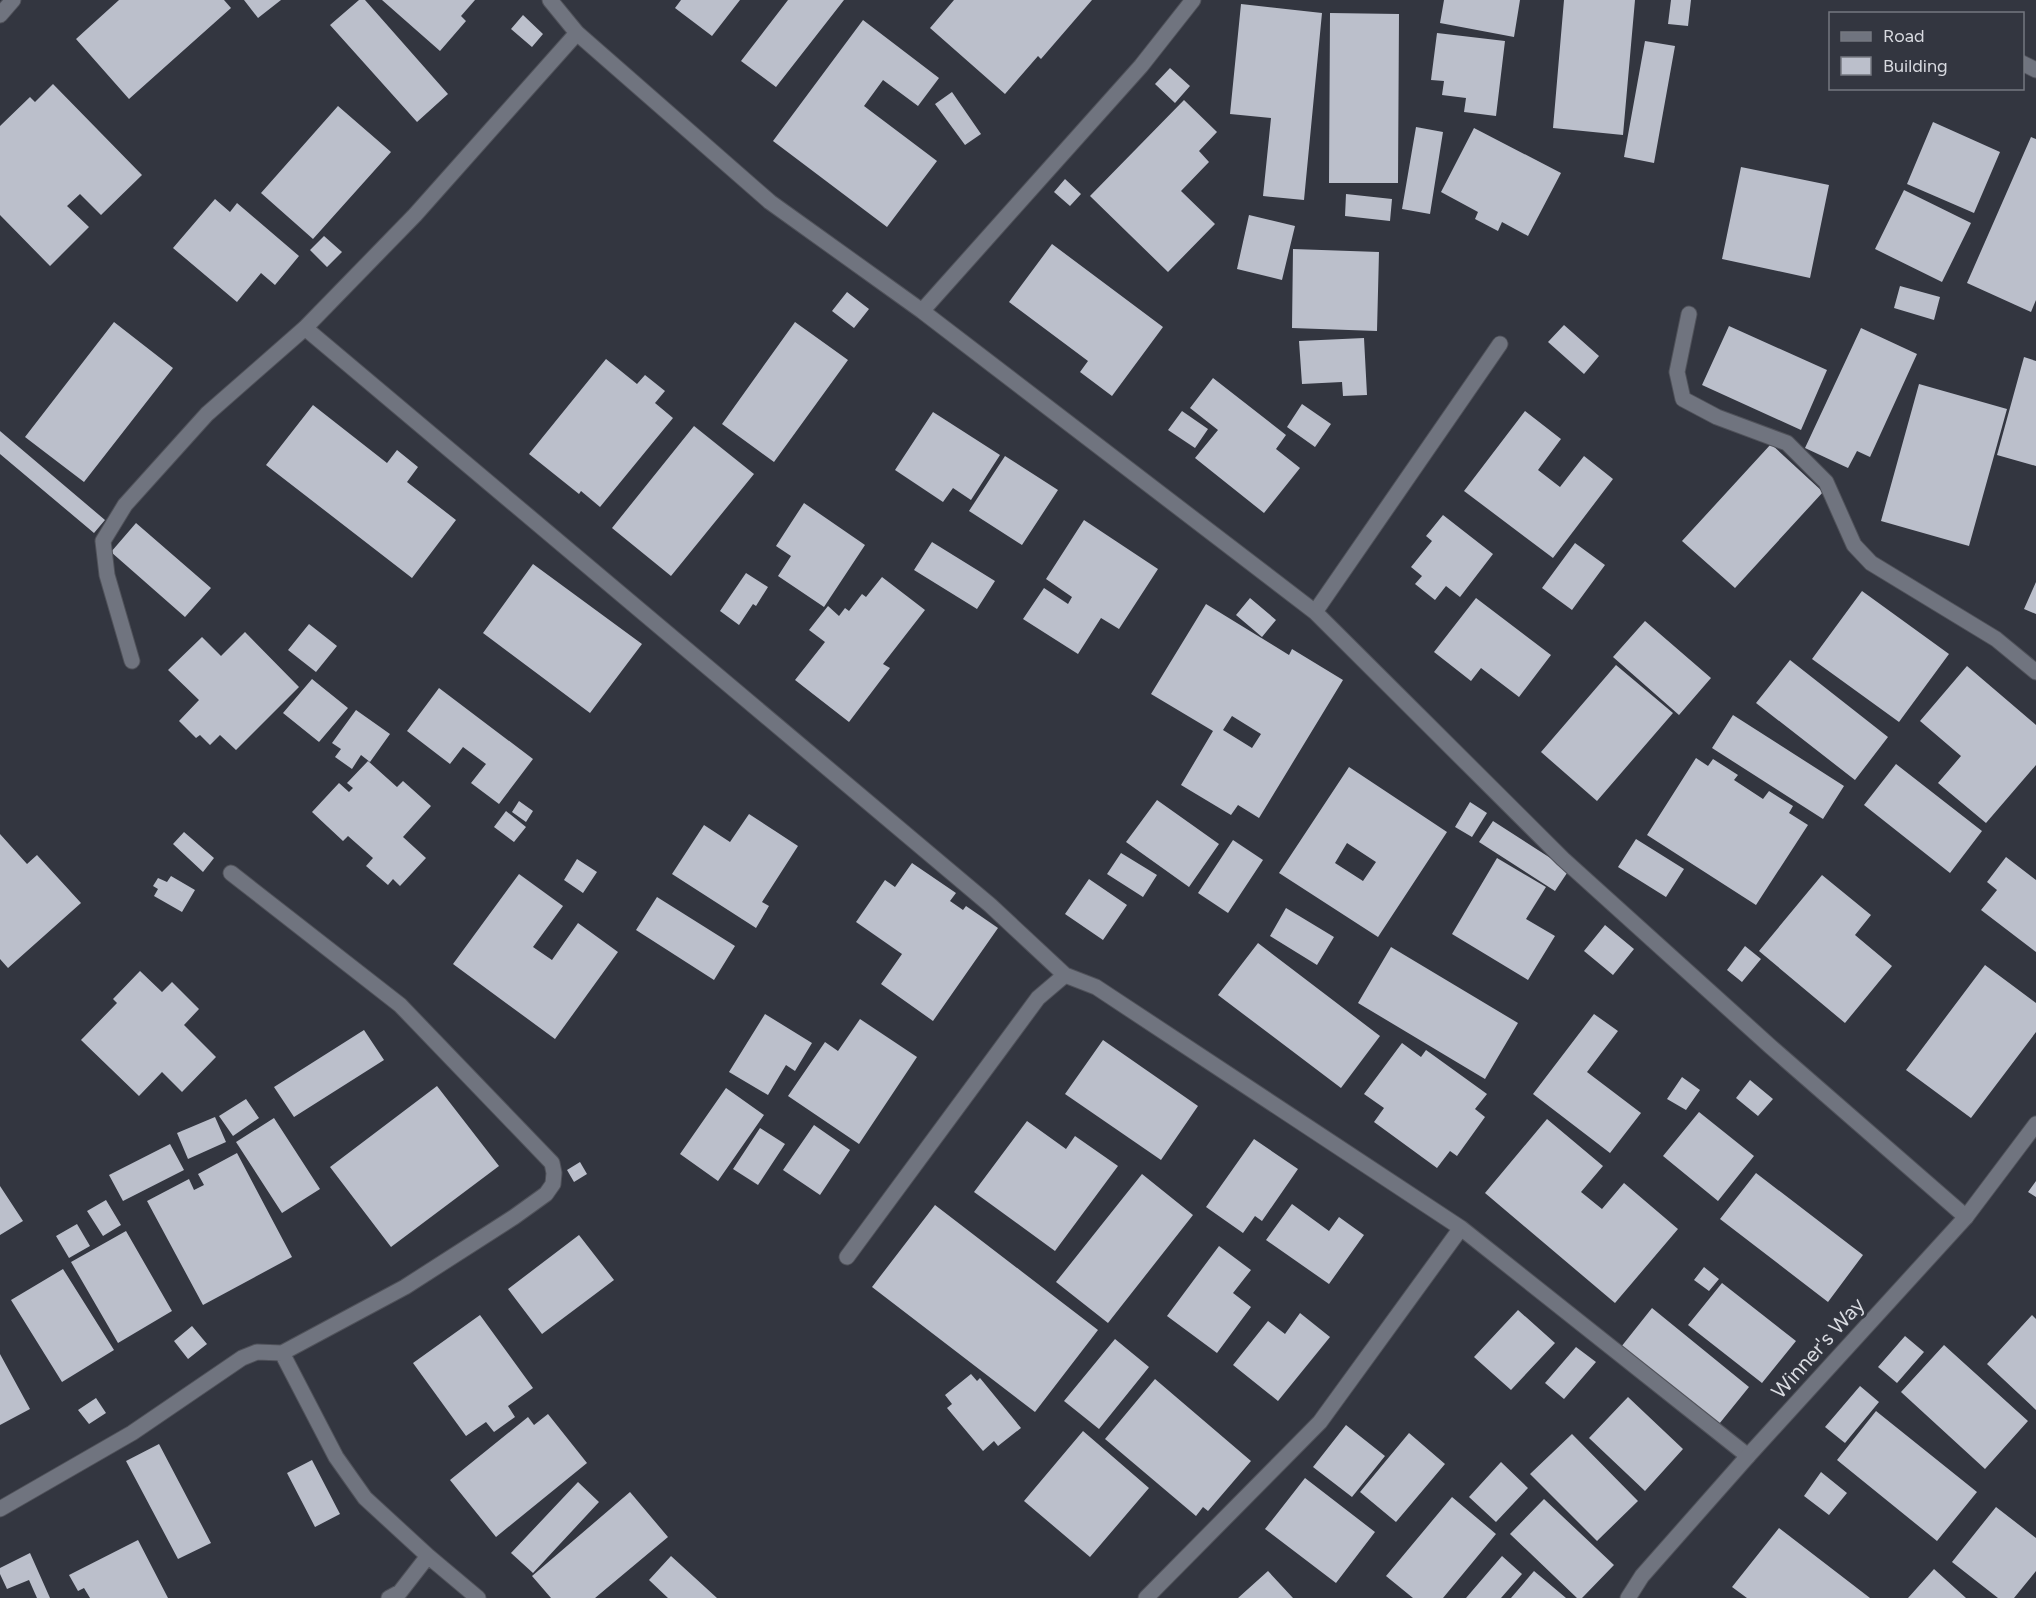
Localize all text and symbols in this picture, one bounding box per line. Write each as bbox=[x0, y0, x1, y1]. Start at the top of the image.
legend bbox=[1829, 12, 2024, 90]
text: Road bbox=[1883, 25, 1924, 47]
text: Building bbox=[1883, 55, 1948, 77]
street label: Winner's Way bbox=[1766, 1292, 1869, 1403]

